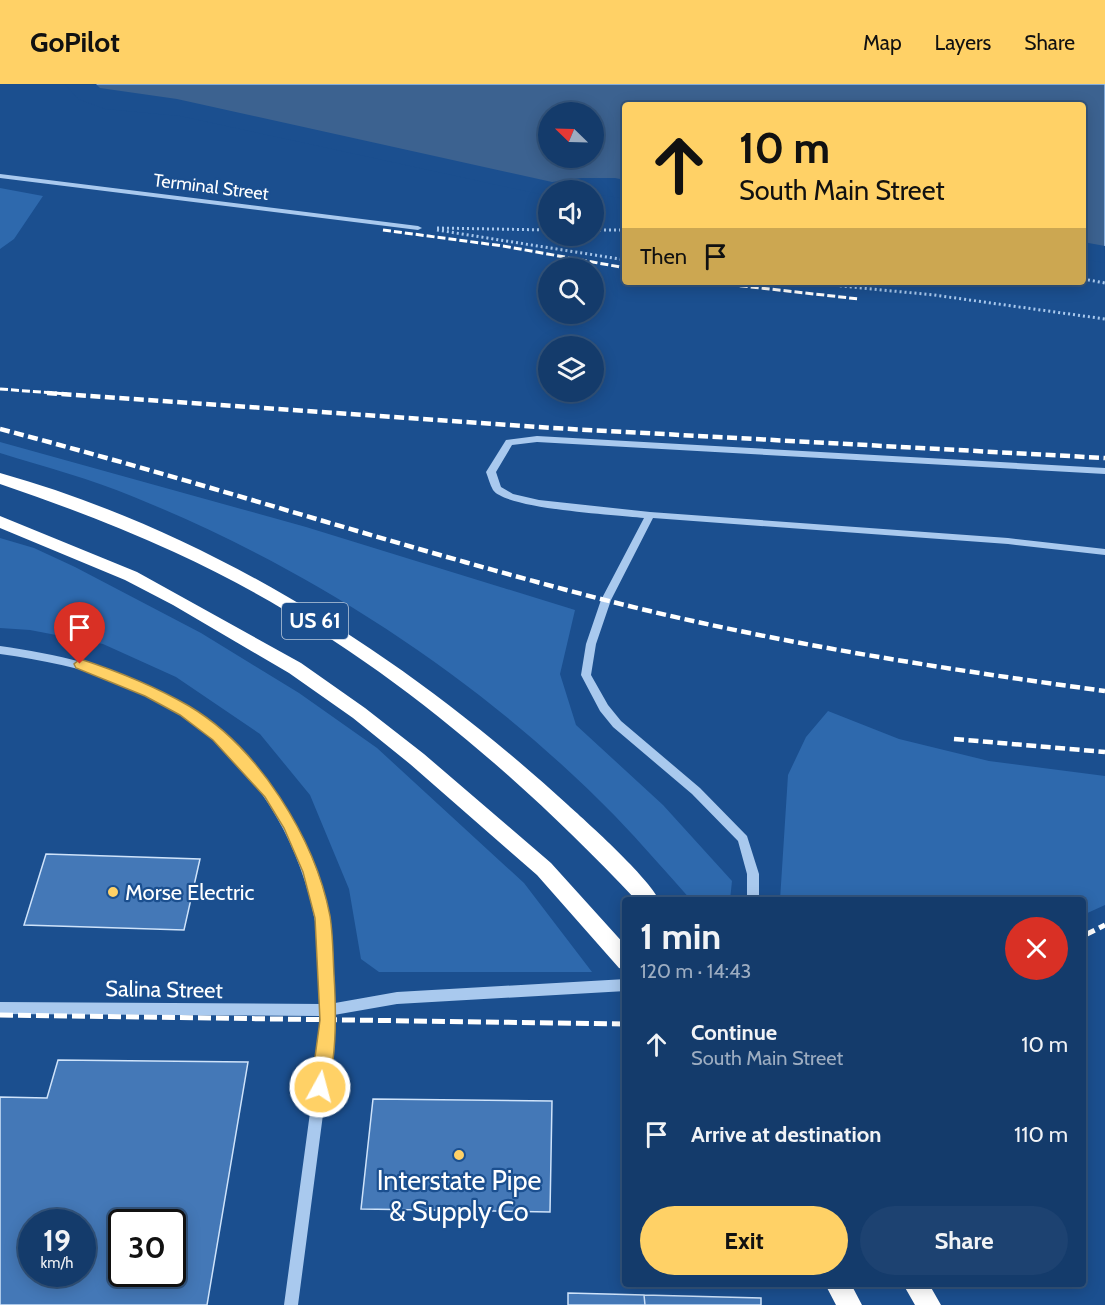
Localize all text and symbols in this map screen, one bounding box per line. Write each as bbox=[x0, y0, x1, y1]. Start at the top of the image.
text: GoPilot bbox=[30, 25, 120, 59]
text: Map bbox=[863, 30, 902, 55]
text: Layers bbox=[935, 30, 991, 55]
text: Share bbox=[1024, 30, 1075, 55]
north arrow bbox=[538, 102, 604, 168]
map controls bbox=[538, 102, 604, 402]
text: 10 m bbox=[739, 122, 830, 174]
icon: ahead bbox=[640, 126, 718, 204]
street label: Terminal Street bbox=[152, 169, 270, 205]
text: South Main Street bbox=[739, 174, 945, 207]
button: sound bbox=[538, 180, 604, 246]
icon: arrive bbox=[699, 240, 732, 273]
text: Then bbox=[640, 243, 687, 270]
button: search bbox=[538, 258, 604, 324]
button: layers bbox=[538, 336, 604, 402]
pin bbox=[54, 602, 105, 664]
road number: US 61 bbox=[282, 603, 348, 639]
icon: arrive bbox=[63, 611, 96, 644]
place label: Morse Electric bbox=[125, 879, 255, 906]
marker: Morse Electric bbox=[106, 885, 120, 899]
text: 1 min bbox=[640, 914, 721, 958]
button: close bbox=[1005, 917, 1068, 980]
text: 120 m · 14:43 bbox=[640, 959, 751, 983]
street label: Salina Street bbox=[105, 975, 224, 1004]
text: Continue bbox=[691, 1019, 777, 1046]
icon: ahead bbox=[640, 1028, 673, 1061]
text: 10 m bbox=[1021, 1031, 1068, 1058]
text: South Main Street bbox=[691, 1046, 843, 1070]
position arrow bbox=[288, 1055, 352, 1119]
icon: arrive bbox=[640, 1118, 673, 1151]
text: Arrive at destination bbox=[691, 1121, 881, 1148]
text: 110 m bbox=[1014, 1121, 1068, 1148]
marker: Interstate Pipe & Supply Co bbox=[452, 1148, 466, 1162]
place label: Interstate Pipe & Supply Co bbox=[377, 1164, 541, 1228]
button: Exit bbox=[640, 1206, 848, 1275]
button: Share bbox=[860, 1206, 1068, 1275]
speed limit sign: 30 bbox=[108, 1209, 186, 1287]
text: 19 bbox=[43, 1222, 71, 1259]
text: km/h bbox=[41, 1254, 73, 1272]

